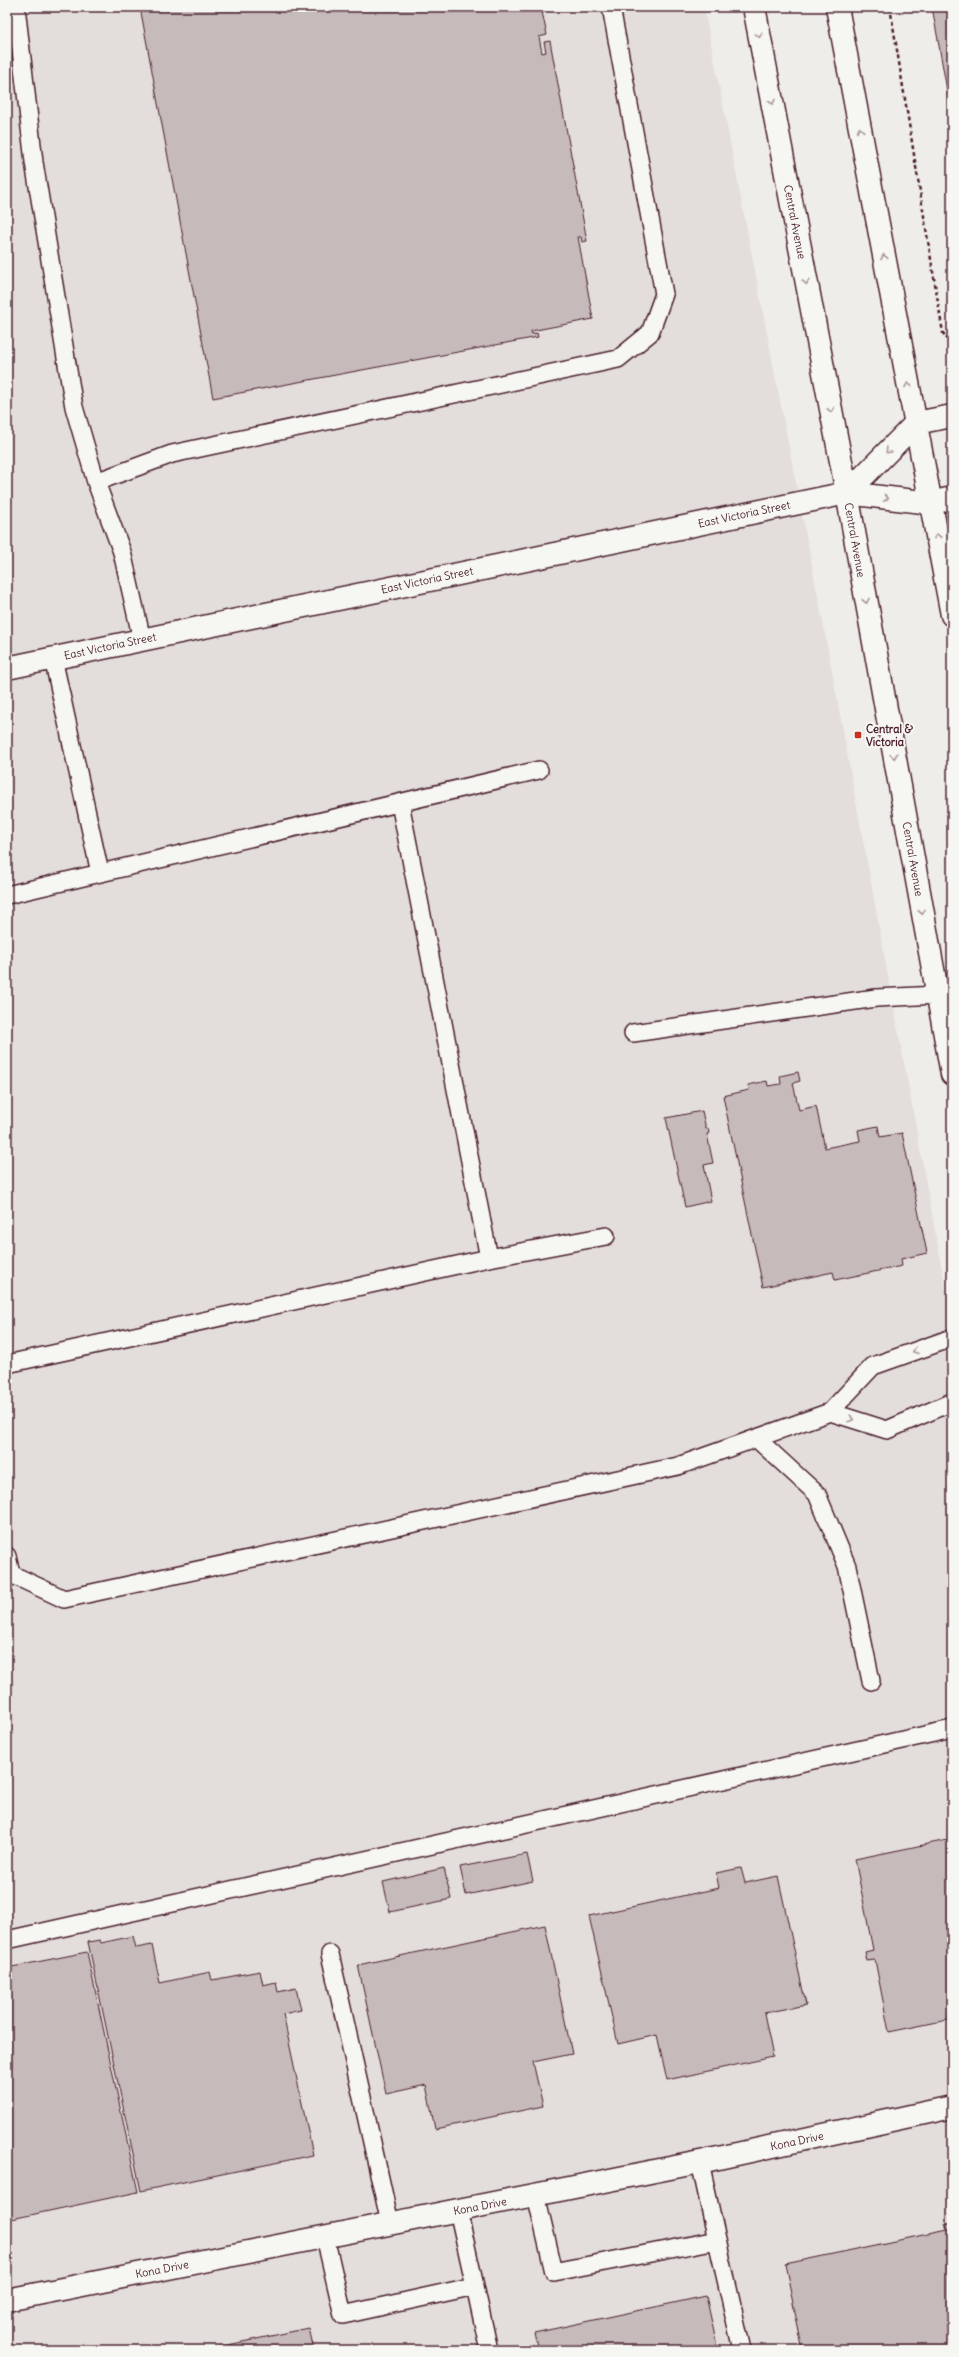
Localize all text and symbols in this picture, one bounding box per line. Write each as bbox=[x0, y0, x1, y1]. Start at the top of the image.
one-way arrow bbox=[755, 32, 763, 38]
one-way arrow bbox=[767, 99, 776, 105]
one-way arrow bbox=[856, 126, 865, 133]
street label: Central Avenue bbox=[781, 184, 809, 260]
one-way arrow bbox=[880, 254, 889, 260]
one-way arrow bbox=[802, 279, 810, 285]
one-way arrow bbox=[905, 382, 913, 388]
one-way arrow bbox=[826, 407, 834, 413]
one-way arrow bbox=[885, 446, 893, 454]
one-way arrow bbox=[883, 493, 889, 502]
street label: East Victoria Street bbox=[697, 497, 792, 531]
street label: Central Avenue bbox=[842, 502, 868, 578]
one-way arrow bbox=[933, 532, 942, 539]
street label: East Victoria Street bbox=[380, 563, 475, 597]
one-way arrow bbox=[861, 597, 870, 604]
street label: East Victoria Street bbox=[63, 629, 158, 663]
place label: Central & Victoria bbox=[866, 722, 914, 749]
marker: Central & Victoria bbox=[853, 730, 863, 740]
one-way arrow bbox=[889, 753, 898, 759]
street label: Central Avenue bbox=[900, 821, 926, 897]
one-way arrow bbox=[918, 908, 926, 915]
one-way arrow bbox=[912, 1346, 919, 1354]
one-way arrow bbox=[847, 1414, 854, 1423]
street label: Kona Drive bbox=[769, 2129, 825, 2153]
street label: Kona Drive bbox=[452, 2194, 508, 2218]
street label: Kona Drive bbox=[134, 2257, 190, 2281]

